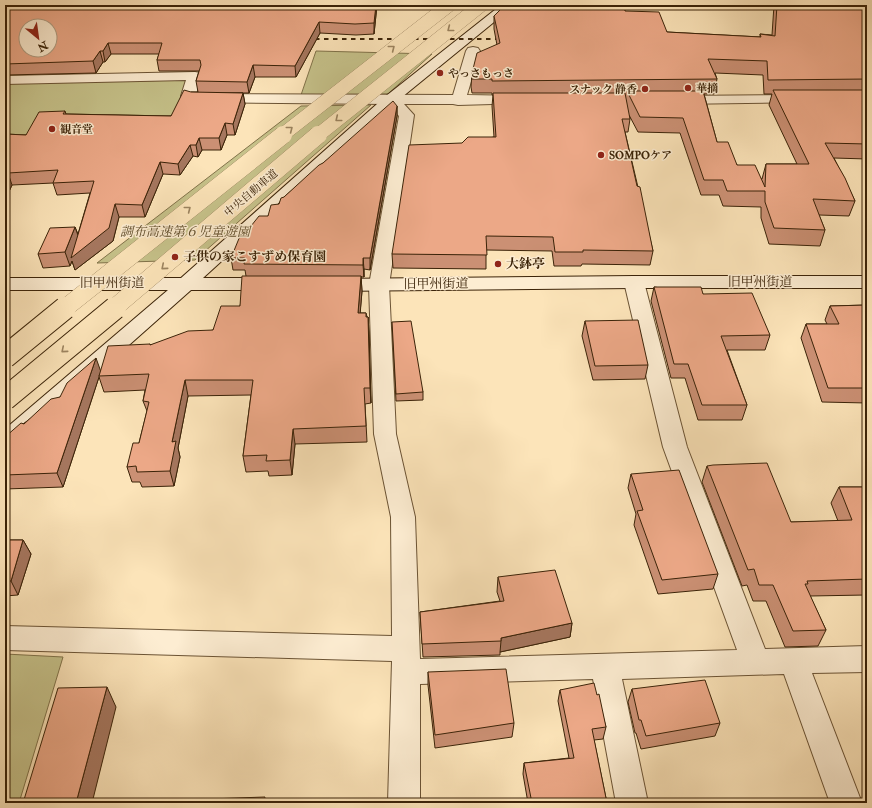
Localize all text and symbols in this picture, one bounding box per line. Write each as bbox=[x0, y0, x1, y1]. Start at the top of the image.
north arrow bbox=[18, 18, 58, 58]
one-way arrow bbox=[447, 24, 454, 31]
text: N bbox=[34, 38, 51, 55]
one-way arrow bbox=[388, 46, 395, 53]
place label: やっさもっさ bbox=[448, 67, 514, 80]
marker: やっさもっさ bbox=[435, 68, 445, 78]
place label: 華摘 bbox=[696, 82, 718, 95]
place label: スナック 静香 bbox=[569, 83, 637, 96]
marker: 華摘 bbox=[683, 83, 693, 93]
marker: スナック 静香 bbox=[640, 84, 650, 94]
one-way arrow bbox=[335, 115, 342, 122]
place label: 観音堂 bbox=[60, 123, 93, 136]
marker: 観音堂 bbox=[47, 124, 57, 134]
one-way arrow bbox=[286, 127, 293, 134]
place label: SOMPOケア bbox=[609, 149, 672, 162]
marker: SOMPOケア bbox=[596, 150, 606, 160]
street label: 中央自動車道 bbox=[222, 167, 280, 219]
one-way arrow bbox=[184, 207, 191, 214]
park label: 調布高速第６児童遊園 bbox=[120, 224, 252, 240]
place label: 子供の家こすずめ保育園 bbox=[183, 249, 326, 265]
marker: 子供の家こすずめ保育園 bbox=[170, 252, 180, 262]
place label: 大鉢亭 bbox=[506, 256, 545, 272]
marker: 大鉢亭 bbox=[493, 259, 503, 269]
one-way arrow bbox=[161, 262, 169, 269]
street label: 旧甲州街道 bbox=[727, 274, 793, 290]
street label: 旧甲州街道 bbox=[79, 275, 145, 291]
street label: 旧甲州街道 bbox=[403, 275, 469, 293]
one-way arrow bbox=[61, 345, 69, 352]

